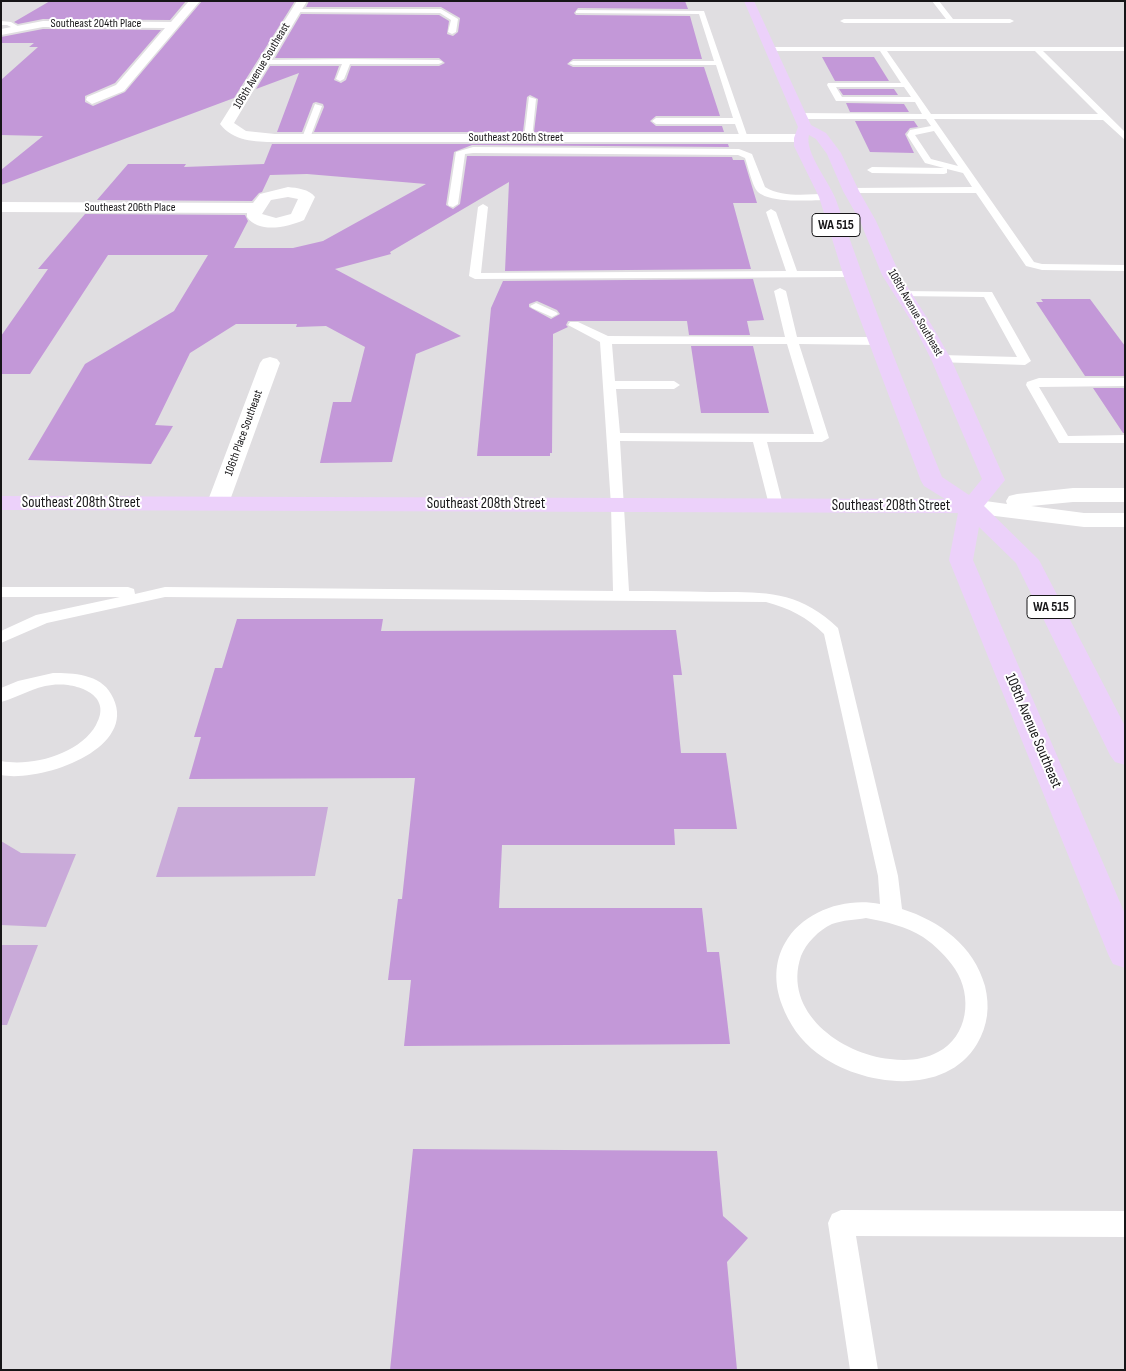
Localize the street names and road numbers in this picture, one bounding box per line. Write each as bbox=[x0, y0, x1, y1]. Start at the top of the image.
street label: Southeast 204th Place bbox=[51, 17, 141, 31]
street label: 106th Avenue Southeast bbox=[231, 20, 293, 112]
street label: Southeast 206th Street bbox=[469, 131, 563, 145]
street label: Southeast 206th Place bbox=[85, 201, 175, 215]
road number: WA 515 bbox=[812, 214, 860, 236]
street label: 108th Avenue Southeast bbox=[884, 267, 946, 359]
street label: 106th Place Southeast bbox=[222, 388, 266, 478]
street label: Southeast 208th Street bbox=[22, 494, 140, 512]
street label: Southeast 208th Street bbox=[427, 495, 545, 513]
street label: Southeast 208th Street bbox=[832, 497, 950, 515]
road number: WA 515 bbox=[1027, 596, 1075, 618]
street label: 108th Avenue Southeast bbox=[1001, 671, 1065, 791]

